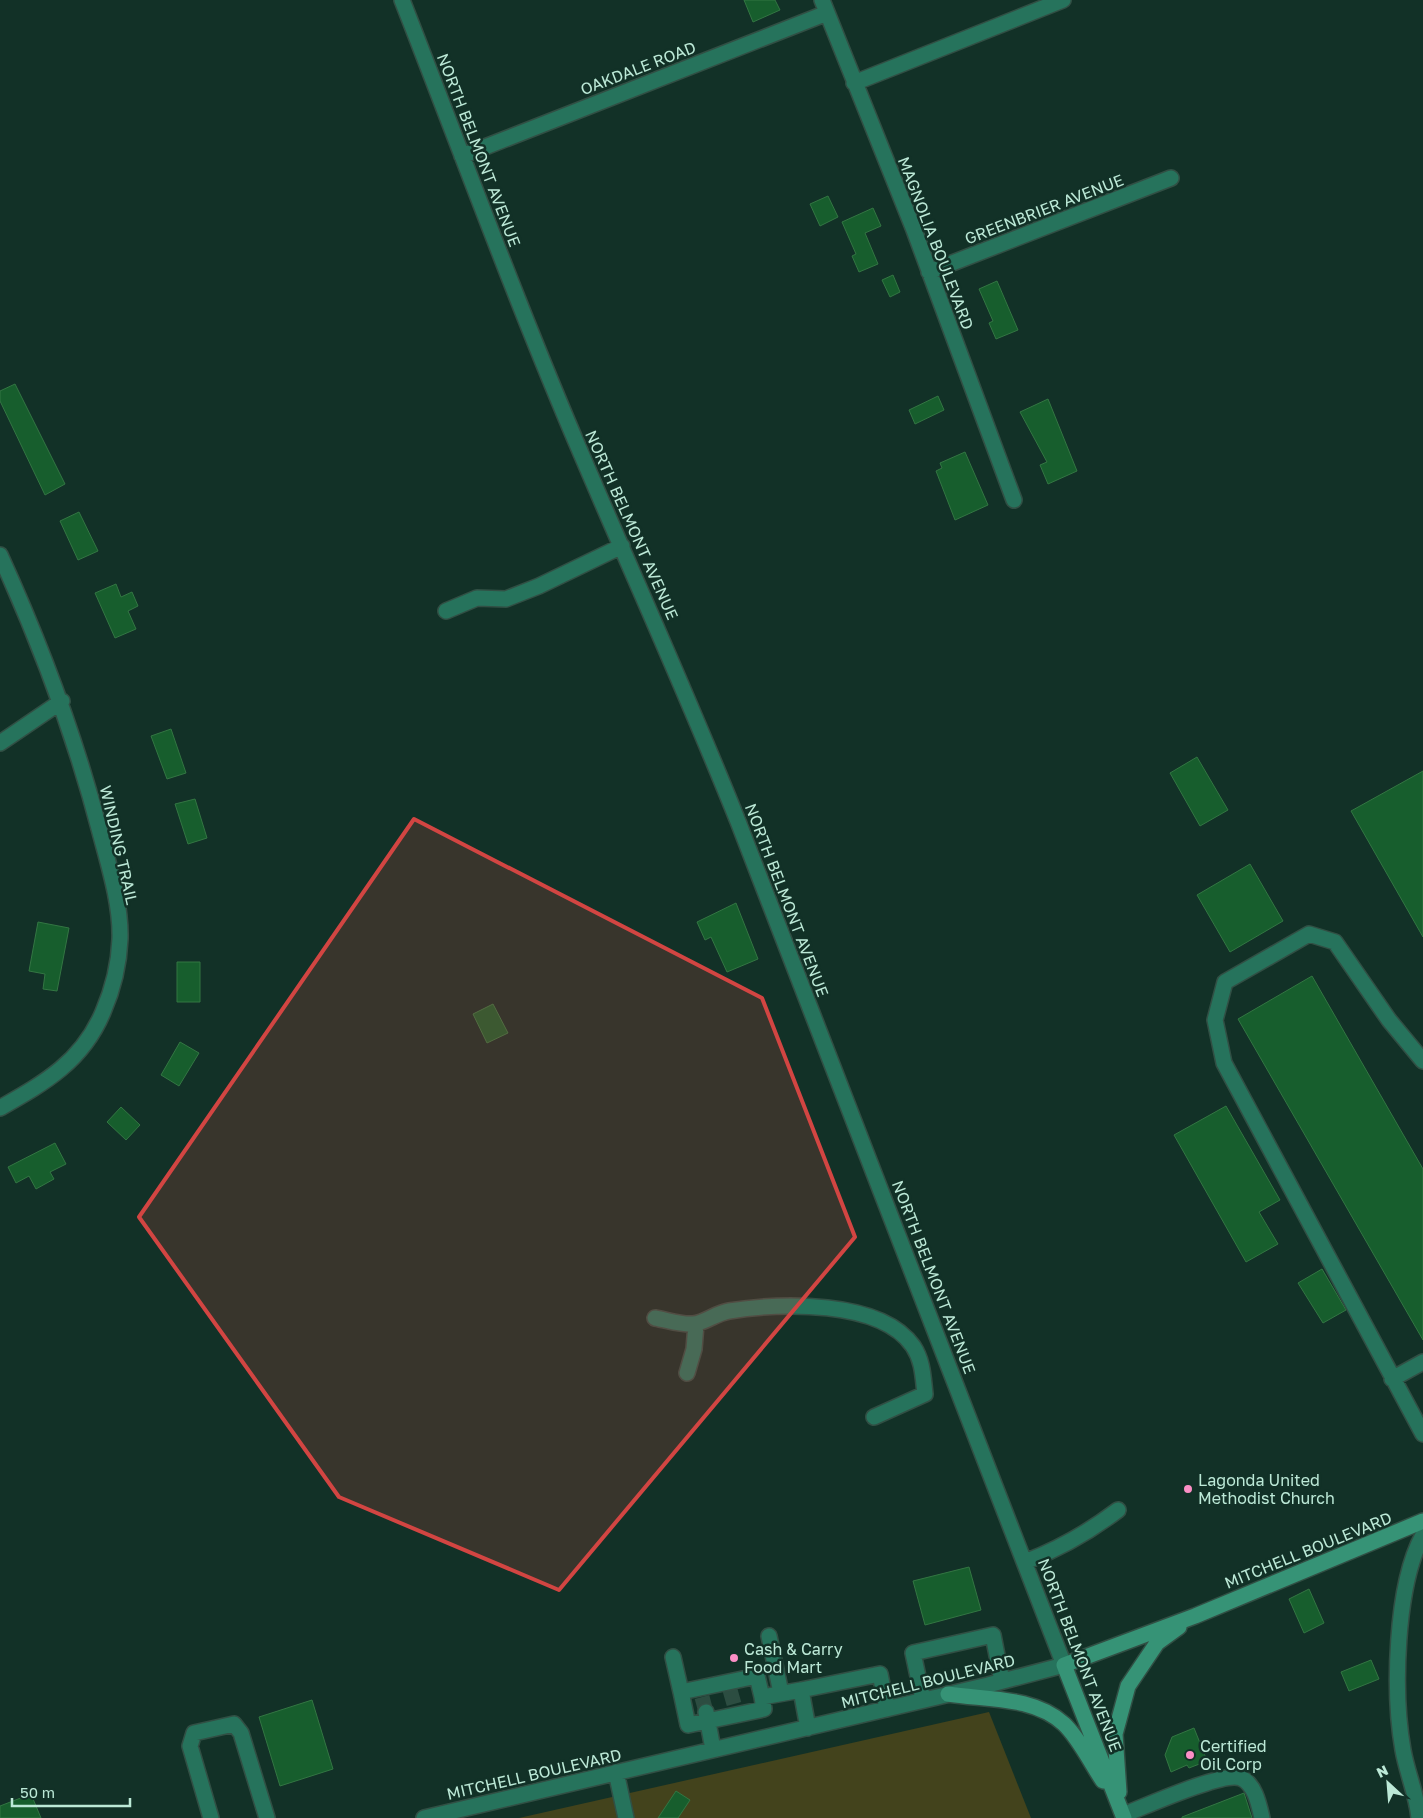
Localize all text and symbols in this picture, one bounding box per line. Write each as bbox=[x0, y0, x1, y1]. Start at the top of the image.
street label: OAKDALE ROAD bbox=[577, 37, 699, 99]
street label: NORTH BELMONT AVENUE bbox=[433, 51, 525, 249]
street label: MAGNOLIA BOULEVARD bbox=[894, 154, 978, 332]
street label: GREENBRIER AVENUE bbox=[962, 169, 1126, 249]
street label: NORTH BELMONT AVENUE bbox=[581, 427, 683, 623]
street label: WINDING TRAIL bbox=[96, 783, 142, 907]
street label: NORTH BELMONT AVENUE bbox=[741, 801, 833, 999]
street label: NORTH BELMONT AVENUE bbox=[888, 1178, 980, 1376]
place label: Lagonda United Methodist Church bbox=[1198, 1470, 1335, 1508]
marker: Lagonda United Methodist Church bbox=[1182, 1483, 1194, 1495]
street label: MITCHELL BOULEVARD bbox=[1221, 1507, 1395, 1593]
street label: NORTH BELMONT AVENUE bbox=[1034, 1556, 1126, 1754]
place label: Cash & Carry Food Mart bbox=[744, 1639, 843, 1677]
street label: MITCHELL BOULEVARD bbox=[839, 1650, 1017, 1712]
marker: Cash & Carry Food Mart bbox=[728, 1652, 740, 1664]
place label: Certified Oil Corp bbox=[1200, 1736, 1267, 1774]
street label: MITCHELL BOULEVARD bbox=[445, 1744, 623, 1804]
marker: Certified Oil Corp bbox=[1184, 1749, 1196, 1761]
north arrow bbox=[1363, 1758, 1413, 1808]
text: N bbox=[1374, 1761, 1391, 1781]
scale bar bbox=[12, 1776, 130, 1808]
text: 50 m bbox=[20, 1783, 55, 1801]

